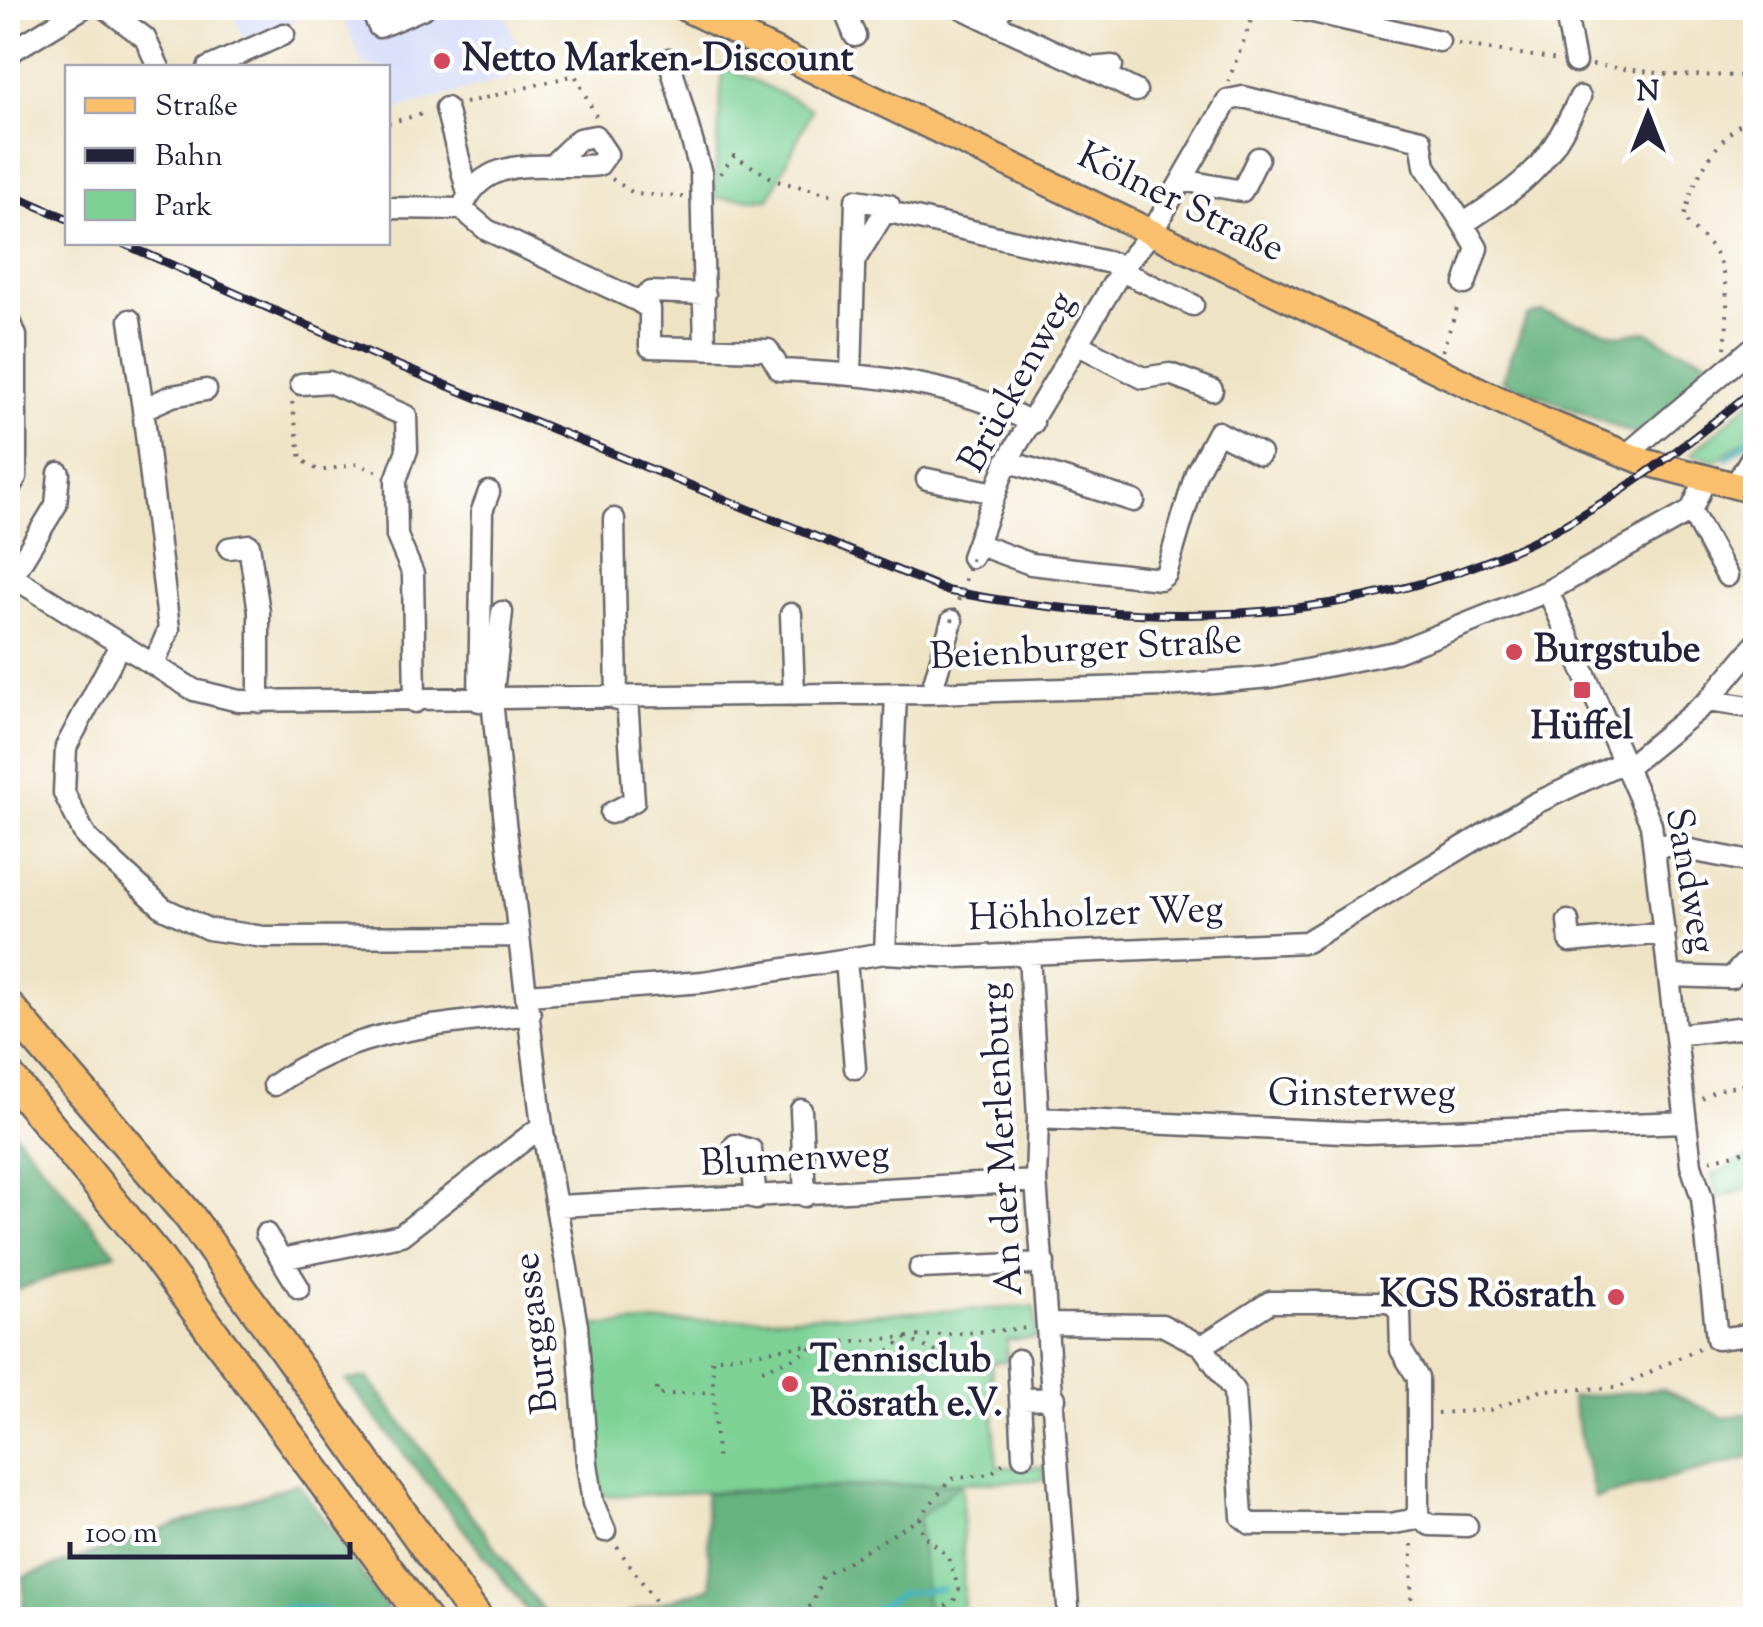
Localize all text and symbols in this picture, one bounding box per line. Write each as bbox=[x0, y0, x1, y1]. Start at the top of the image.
place label: Netto Marken-Discount bbox=[462, 34, 854, 88]
marker: Netto Marken-Discount bbox=[431, 50, 453, 72]
legend bbox=[65, 65, 390, 245]
north arrow bbox=[1598, 65, 1698, 165]
text: N bbox=[1637, 73, 1659, 113]
text: Straße bbox=[155, 86, 238, 129]
street label: Kölner Straße bbox=[1067, 131, 1293, 277]
text: Bahn bbox=[155, 136, 223, 179]
text: Park bbox=[155, 186, 212, 229]
street label: Brückenweg bbox=[947, 283, 1091, 483]
street label: Beienburger Straße bbox=[929, 616, 1243, 686]
place label: Burgstube bbox=[1534, 625, 1701, 679]
marker: Burgstube bbox=[1503, 641, 1525, 663]
marker: Hüffel bbox=[1571, 679, 1593, 701]
place label: Hüffel bbox=[1531, 702, 1634, 756]
street label: Sandweg bbox=[1649, 804, 1727, 958]
street label: Höhholzer Weg bbox=[968, 885, 1224, 947]
street label: An der Merlenburg bbox=[969, 981, 1039, 1297]
street label: Ginsterweg bbox=[1268, 1069, 1456, 1123]
street label: Blumenweg bbox=[699, 1129, 891, 1193]
street label: Burggasse bbox=[501, 1249, 575, 1417]
place label: KGS Rösrath bbox=[1380, 1270, 1597, 1324]
marker: KGS Rösrath bbox=[1605, 1286, 1627, 1308]
place label: Tennisclub Rösrath e.V. bbox=[810, 1335, 1003, 1433]
marker: Tennisclub Rösrath e.V. bbox=[779, 1373, 801, 1395]
scale bar bbox=[70, 1497, 350, 1559]
text: 100 m bbox=[85, 1513, 158, 1556]

